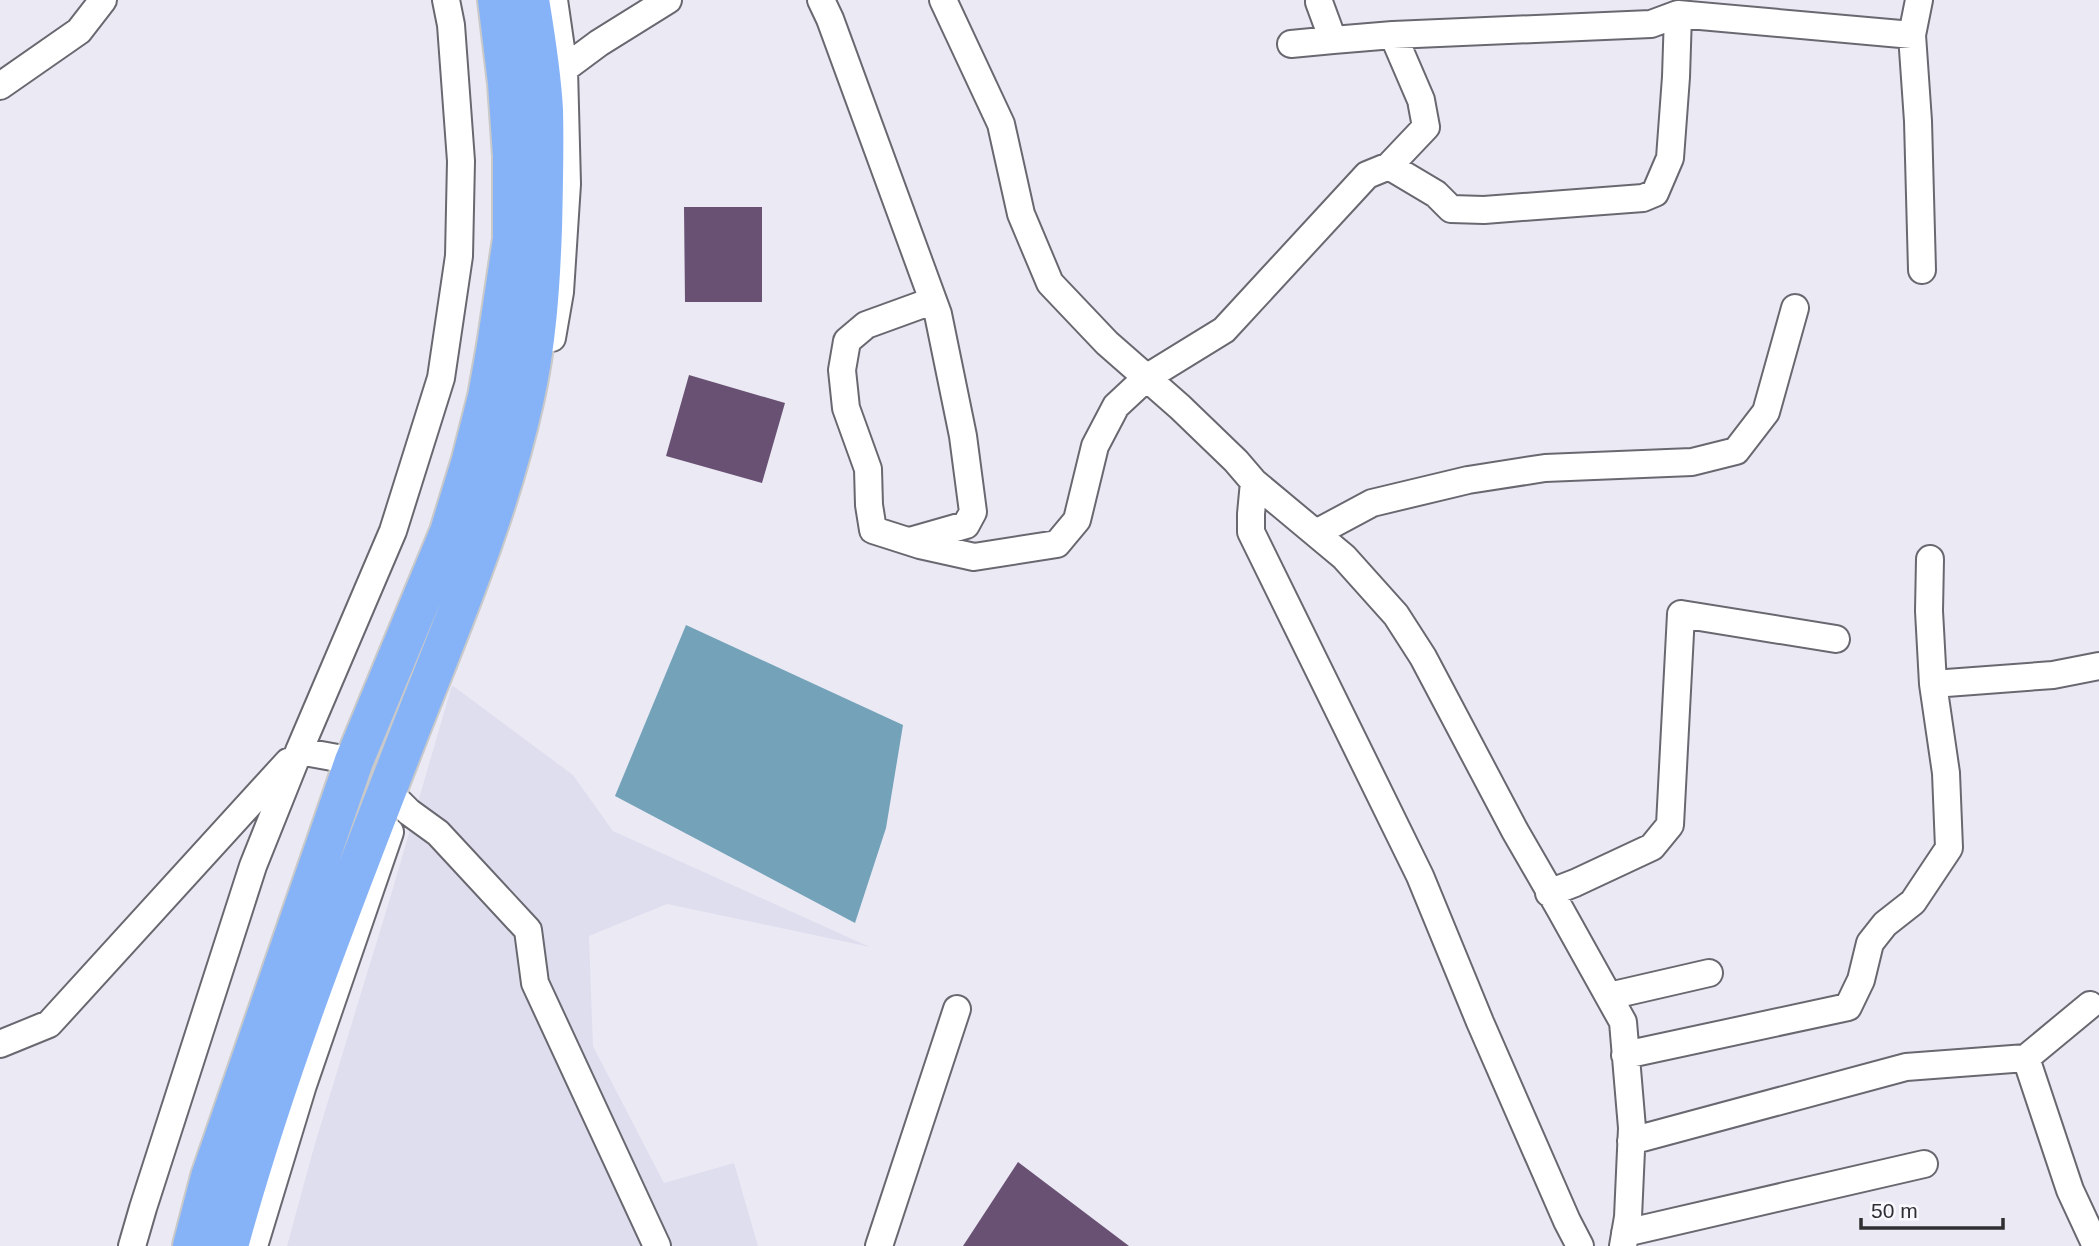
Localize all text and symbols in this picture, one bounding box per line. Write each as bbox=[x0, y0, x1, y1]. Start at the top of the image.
scale bar bbox=[1861, 1186, 2003, 1230]
text: 50 m bbox=[1871, 1199, 1918, 1222]

